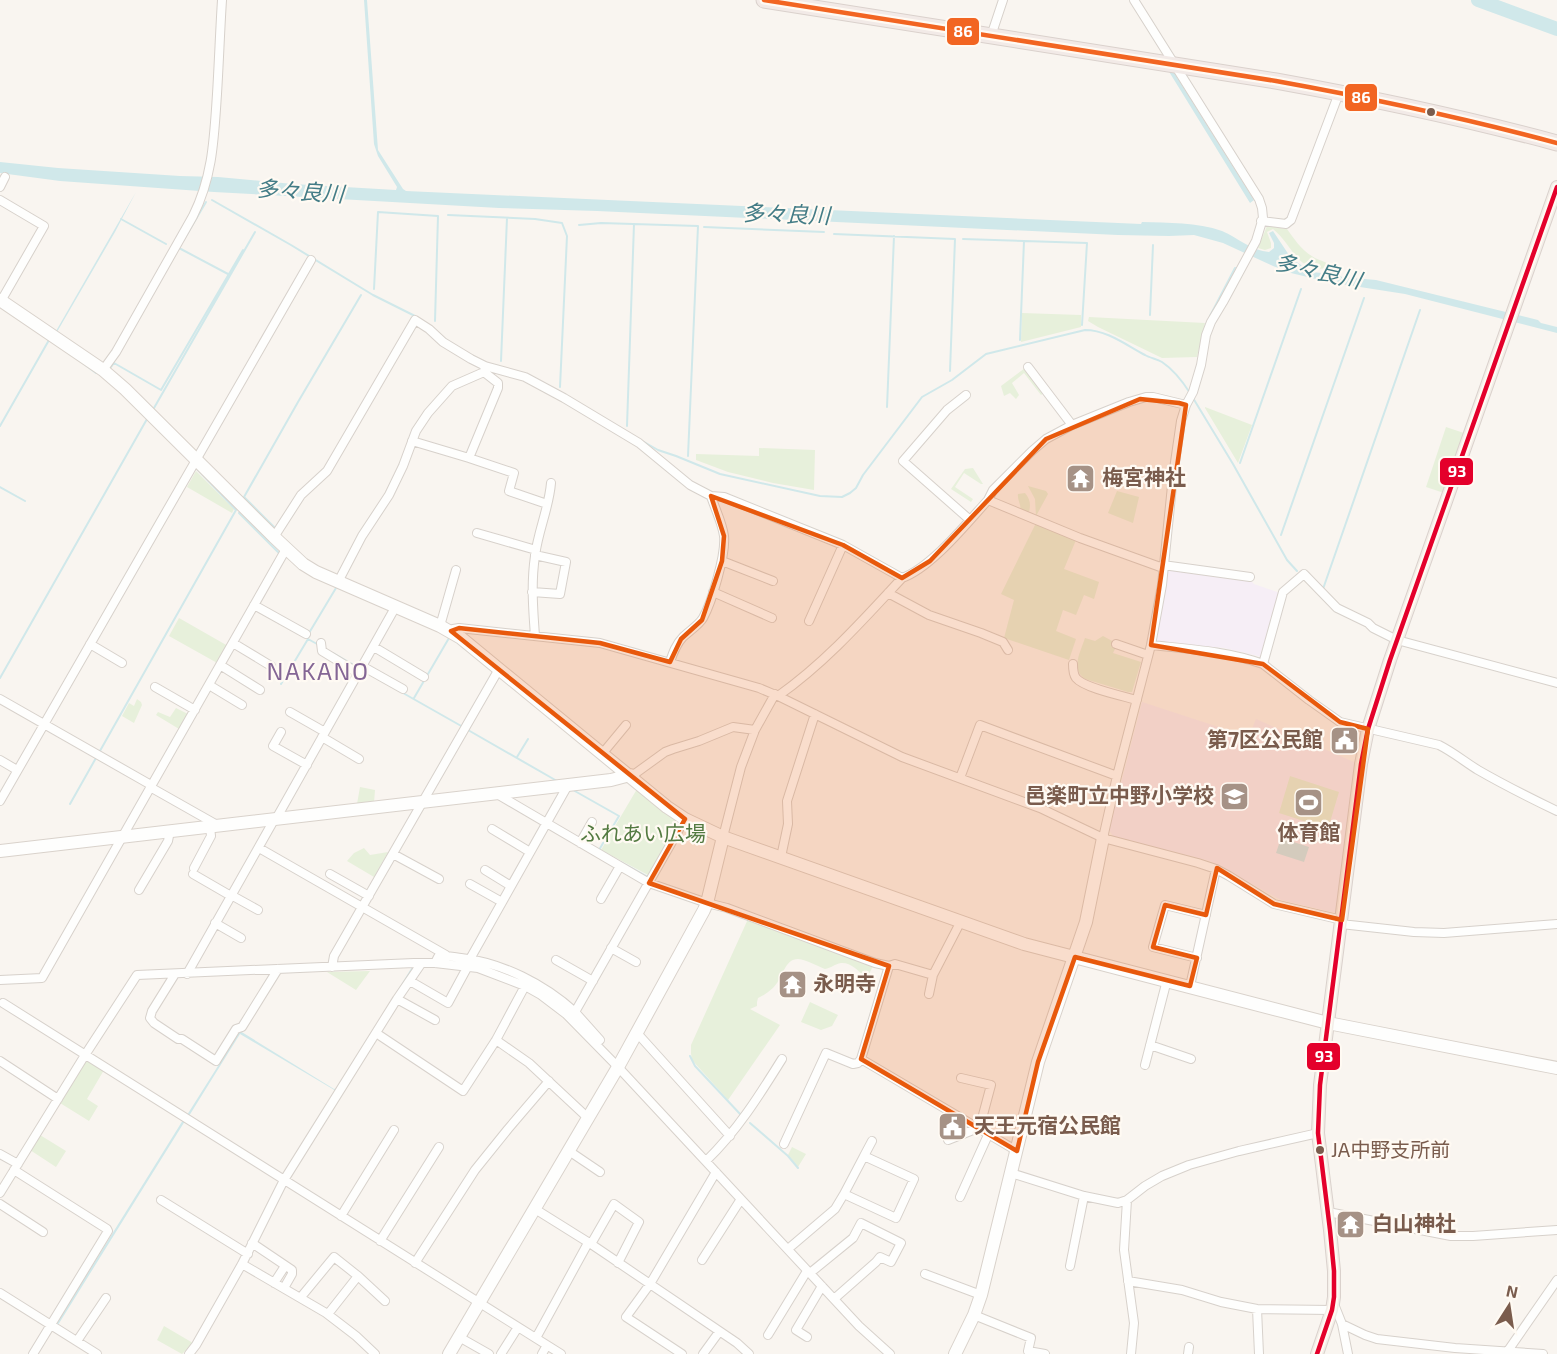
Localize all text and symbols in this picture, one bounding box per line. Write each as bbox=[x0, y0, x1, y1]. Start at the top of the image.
line badge: 86 bbox=[946, 17, 980, 46]
text: 86 bbox=[953, 21, 973, 40]
line badge: 86 bbox=[1344, 83, 1378, 112]
text: 86 bbox=[1351, 87, 1371, 106]
unlabelled marker bbox=[1425, 106, 1437, 118]
water label: 多々良川 bbox=[255, 174, 347, 206]
water label: 多々良川 bbox=[742, 198, 832, 228]
water label: 多々良川 bbox=[1272, 247, 1366, 293]
line badge: 93 bbox=[1439, 457, 1474, 486]
text: 93 bbox=[1448, 461, 1466, 480]
temple icon: 梅宮神社 bbox=[1065, 462, 1097, 494]
place label: 梅宮神社 bbox=[1102, 464, 1186, 489]
district label: NAKANO bbox=[267, 656, 369, 685]
public building icon: 第7区公民館 bbox=[1328, 724, 1360, 756]
place label: 第7区公民館 bbox=[1207, 726, 1323, 751]
school or university icon: 邑楽町立中野小学校 bbox=[1219, 780, 1251, 812]
place label: 邑楽町立中野小学校 bbox=[1025, 782, 1214, 807]
sports icon: 体育館 bbox=[1293, 786, 1325, 818]
place label: 体育館 bbox=[1278, 819, 1341, 844]
park label: ふれあい広場 bbox=[580, 820, 706, 845]
temple icon: 永明寺 bbox=[776, 968, 808, 1000]
place label: 永明寺 bbox=[813, 970, 876, 995]
line badge: 93 bbox=[1306, 1042, 1341, 1071]
text: 93 bbox=[1315, 1046, 1333, 1065]
public building icon: 天王元宿公民館 bbox=[937, 1110, 969, 1142]
place label: 天王元宿公民館 bbox=[974, 1112, 1121, 1137]
place label: JA中野支所前 bbox=[1331, 1137, 1450, 1161]
marker: JA中野支所前 bbox=[1314, 1144, 1326, 1156]
temple icon: 白山神社 bbox=[1335, 1208, 1367, 1240]
place label: 白山神社 bbox=[1372, 1210, 1456, 1235]
north arrow bbox=[1479, 1276, 1539, 1336]
text: N bbox=[1505, 1280, 1520, 1301]

